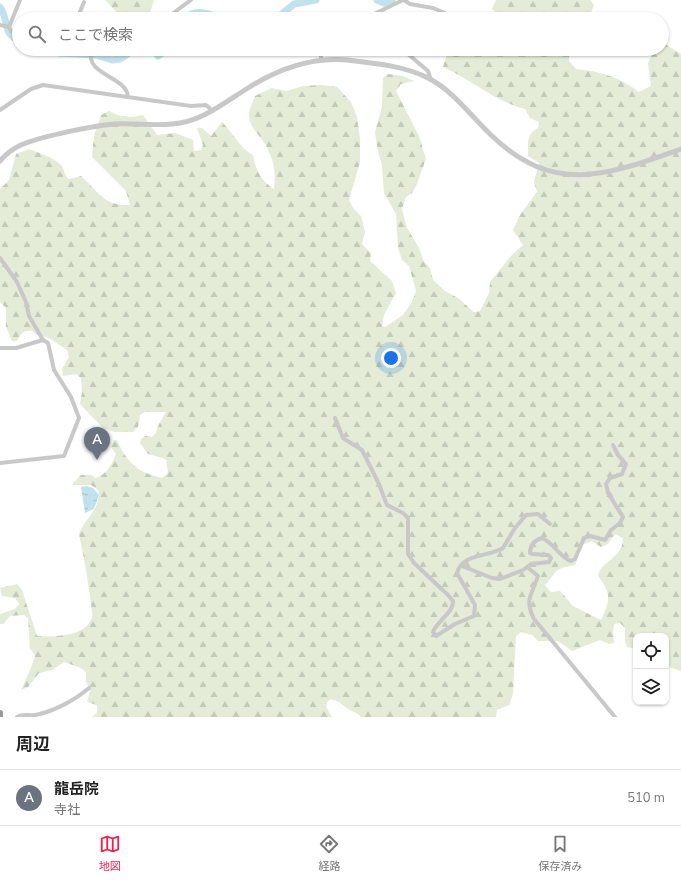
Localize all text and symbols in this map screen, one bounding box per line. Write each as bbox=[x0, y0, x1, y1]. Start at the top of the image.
search box bbox=[12, 12, 669, 56]
icon: search bbox=[26, 23, 48, 45]
text: ここで検索 bbox=[58, 25, 133, 45]
your location bbox=[381, 348, 401, 368]
pin: A bbox=[84, 427, 110, 460]
map controls bbox=[633, 633, 669, 705]
button: locate bbox=[633, 633, 669, 669]
button: layers bbox=[633, 669, 669, 705]
text: 周辺 bbox=[16, 733, 50, 756]
text: 龍岳院 bbox=[54, 779, 99, 799]
text: A bbox=[24, 789, 34, 807]
text: 510 m bbox=[627, 789, 665, 807]
text: 寺社 bbox=[54, 801, 80, 819]
tab: 地図 bbox=[99, 833, 121, 874]
tab: 経路 bbox=[318, 833, 340, 874]
tab: 保存済み bbox=[538, 833, 582, 874]

